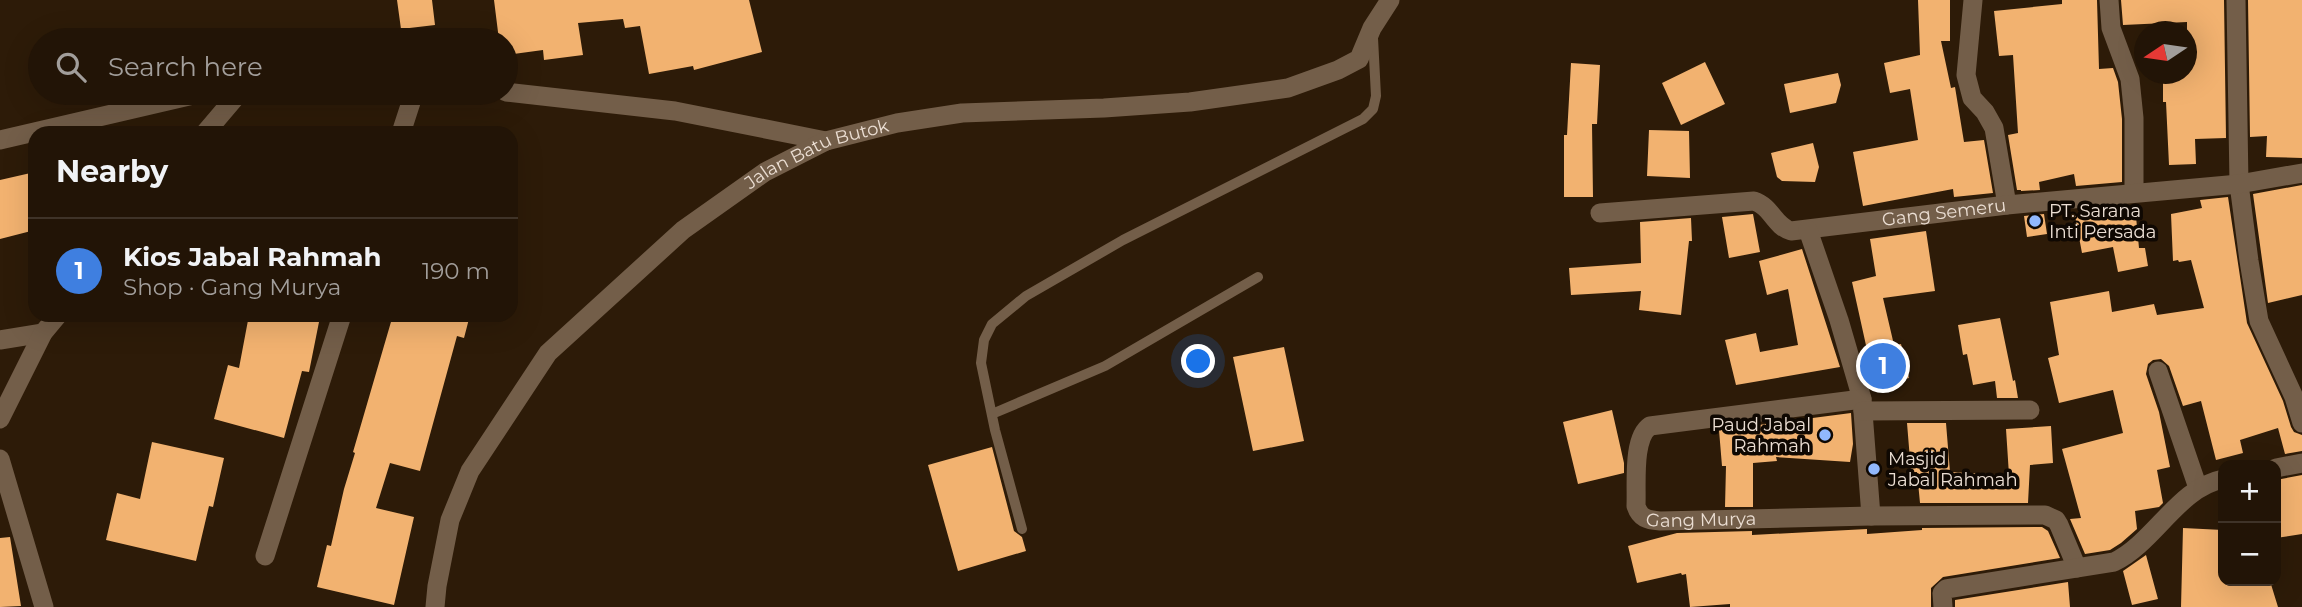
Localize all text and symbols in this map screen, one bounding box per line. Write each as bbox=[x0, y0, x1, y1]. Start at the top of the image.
north arrow bbox=[2134, 21, 2197, 84]
search box bbox=[28, 28, 518, 105]
icon: search bbox=[52, 48, 90, 86]
text: Search here bbox=[108, 51, 263, 83]
street label: Jalan Batu Butok bbox=[740, 114, 891, 194]
text: Nearby bbox=[56, 153, 168, 190]
street label: Gang Semeru bbox=[1881, 194, 2007, 231]
place label: PT. Sarana Inti Persada bbox=[2049, 200, 2156, 243]
marker: PT. Sarana Inti Persada bbox=[2027, 213, 2043, 229]
text: Kios Jabal Rahmah bbox=[123, 241, 382, 273]
text: 1 bbox=[74, 257, 84, 285]
text: 190 m bbox=[422, 257, 490, 285]
text: Shop · Gang Murya bbox=[123, 273, 341, 301]
pin: 1 bbox=[1860, 340, 1906, 392]
your location bbox=[1181, 344, 1215, 378]
place label: Paud Jabal Rahmah bbox=[1711, 414, 1811, 457]
marker: Paud Jabal Rahmah bbox=[1817, 427, 1833, 443]
place label: Masjid Jabal Rahmah bbox=[1887, 448, 2018, 491]
map controls bbox=[2218, 460, 2281, 586]
button: + bbox=[2218, 460, 2281, 523]
marker: Masjid Jabal Rahmah bbox=[1866, 461, 1882, 477]
street label: Gang Murya bbox=[1644, 508, 1756, 532]
button: − bbox=[2218, 523, 2281, 586]

